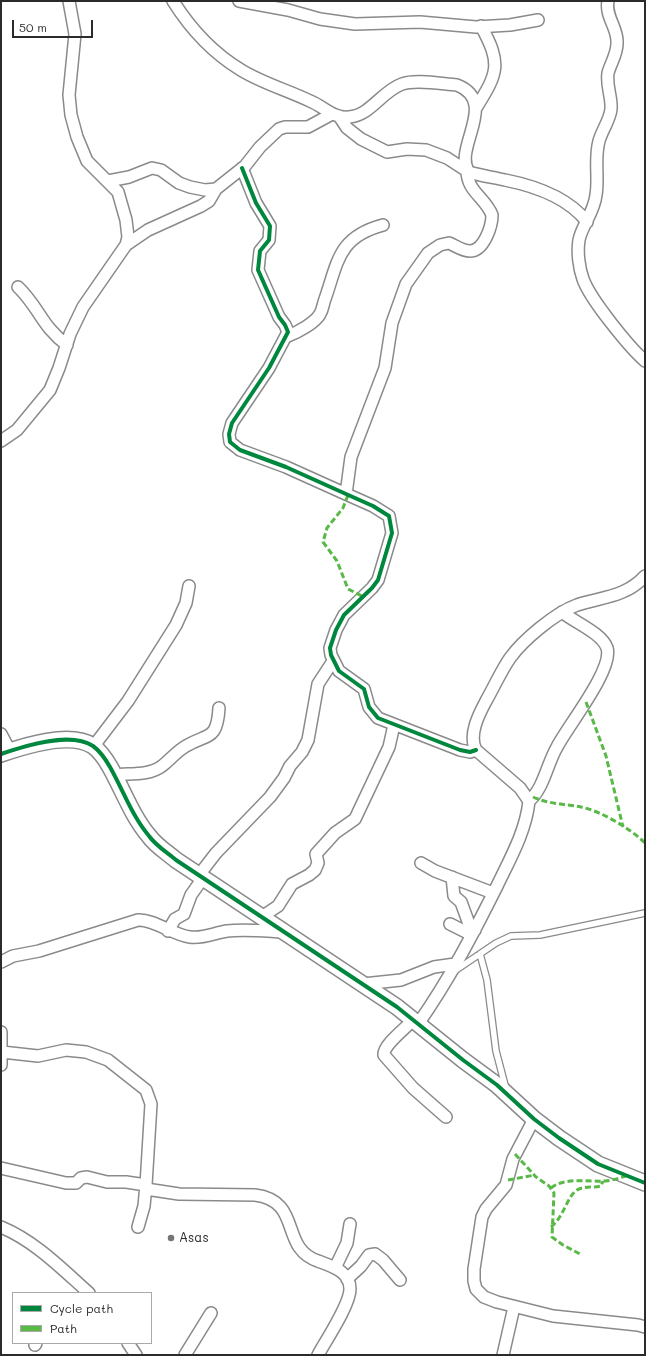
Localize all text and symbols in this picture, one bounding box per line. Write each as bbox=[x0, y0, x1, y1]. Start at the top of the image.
scale bar bbox=[14, 12, 95, 38]
text: 50 m bbox=[19, 19, 47, 35]
place label: Asas bbox=[179, 1230, 209, 1246]
marker: Asas bbox=[166, 1233, 176, 1243]
legend bbox=[12, 1292, 152, 1344]
text: Cycle path bbox=[50, 1300, 113, 1316]
text: Path bbox=[50, 1320, 77, 1336]

